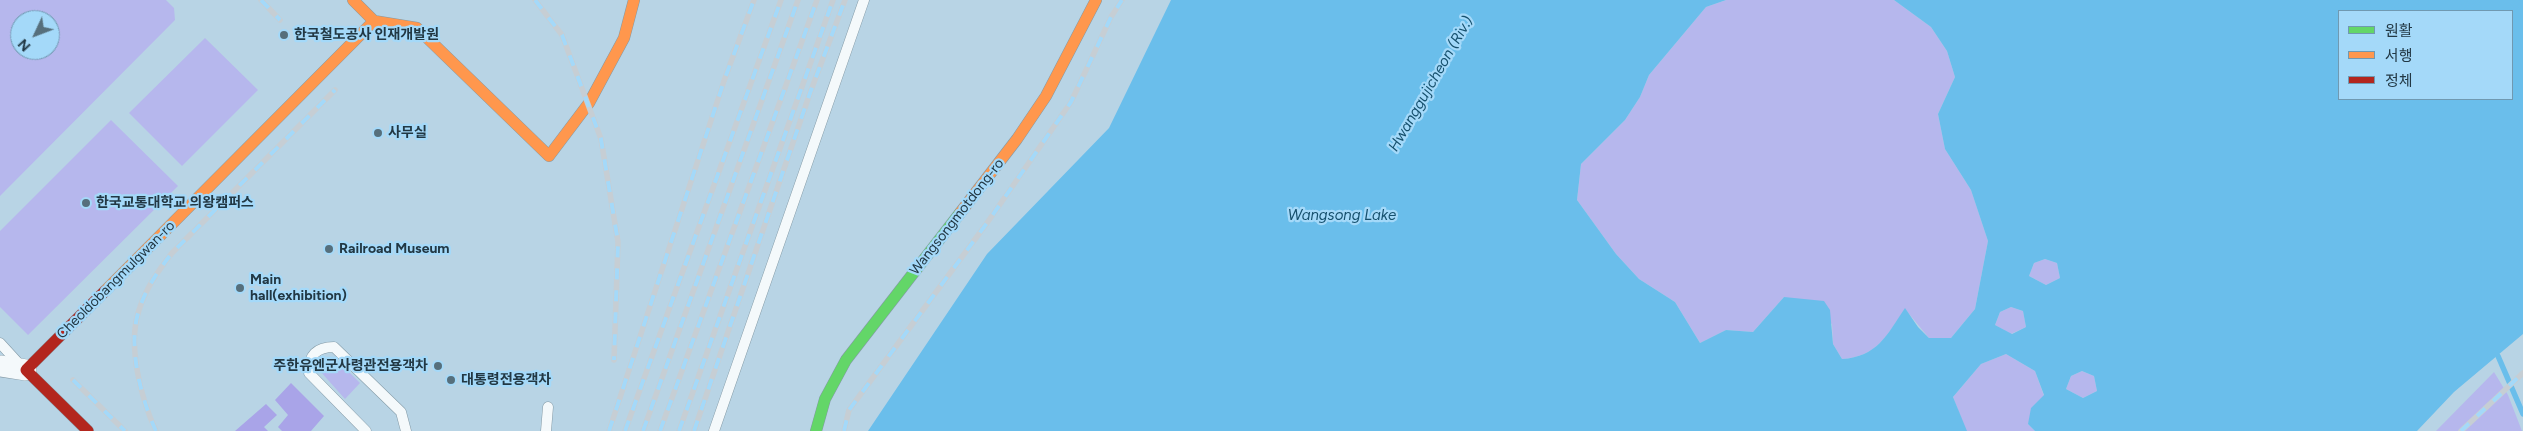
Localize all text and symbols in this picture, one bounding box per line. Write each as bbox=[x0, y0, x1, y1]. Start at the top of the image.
north arrow bbox=[10, 10, 60, 60]
legend bbox=[2338, 10, 2513, 100]
water label: Hwanggujicheon (Riv.) bbox=[1385, 13, 1477, 155]
text: 원활 bbox=[2385, 22, 2413, 40]
place label: 한국철도공사 인재개발원 bbox=[294, 27, 439, 43]
marker: 한국철도공사 인재개발원 bbox=[278, 29, 290, 41]
text: N bbox=[14, 35, 34, 55]
text: 서행 bbox=[2385, 47, 2413, 65]
text: 정체 bbox=[2385, 72, 2413, 90]
place label: 사무실 bbox=[388, 125, 427, 141]
marker: 사무실 bbox=[372, 127, 384, 139]
street label: Wangsongmotdong-ro bbox=[906, 155, 1008, 279]
place label: 한국교통대학교 의왕캠퍼스 bbox=[96, 195, 254, 211]
marker: 한국교통대학교 의왕캠퍼스 bbox=[80, 197, 92, 209]
water label: Wangsong Lake bbox=[1288, 207, 1396, 225]
street label: Cheoldobangmulgwan-ro bbox=[54, 218, 178, 342]
place label: Railroad Museum bbox=[339, 241, 450, 257]
marker: Railroad Museum bbox=[323, 243, 335, 255]
place label: Main hall(exhibition) bbox=[250, 272, 347, 304]
marker: Main hall(exhibition) bbox=[234, 282, 246, 294]
place label: 주한유엔군사령관전용객차 bbox=[273, 358, 428, 374]
marker: 주한유엔군사령관전용객차 bbox=[432, 360, 444, 372]
place label: 대통령전용객차 bbox=[461, 372, 551, 388]
marker: 대통령전용객차 bbox=[445, 374, 457, 386]

